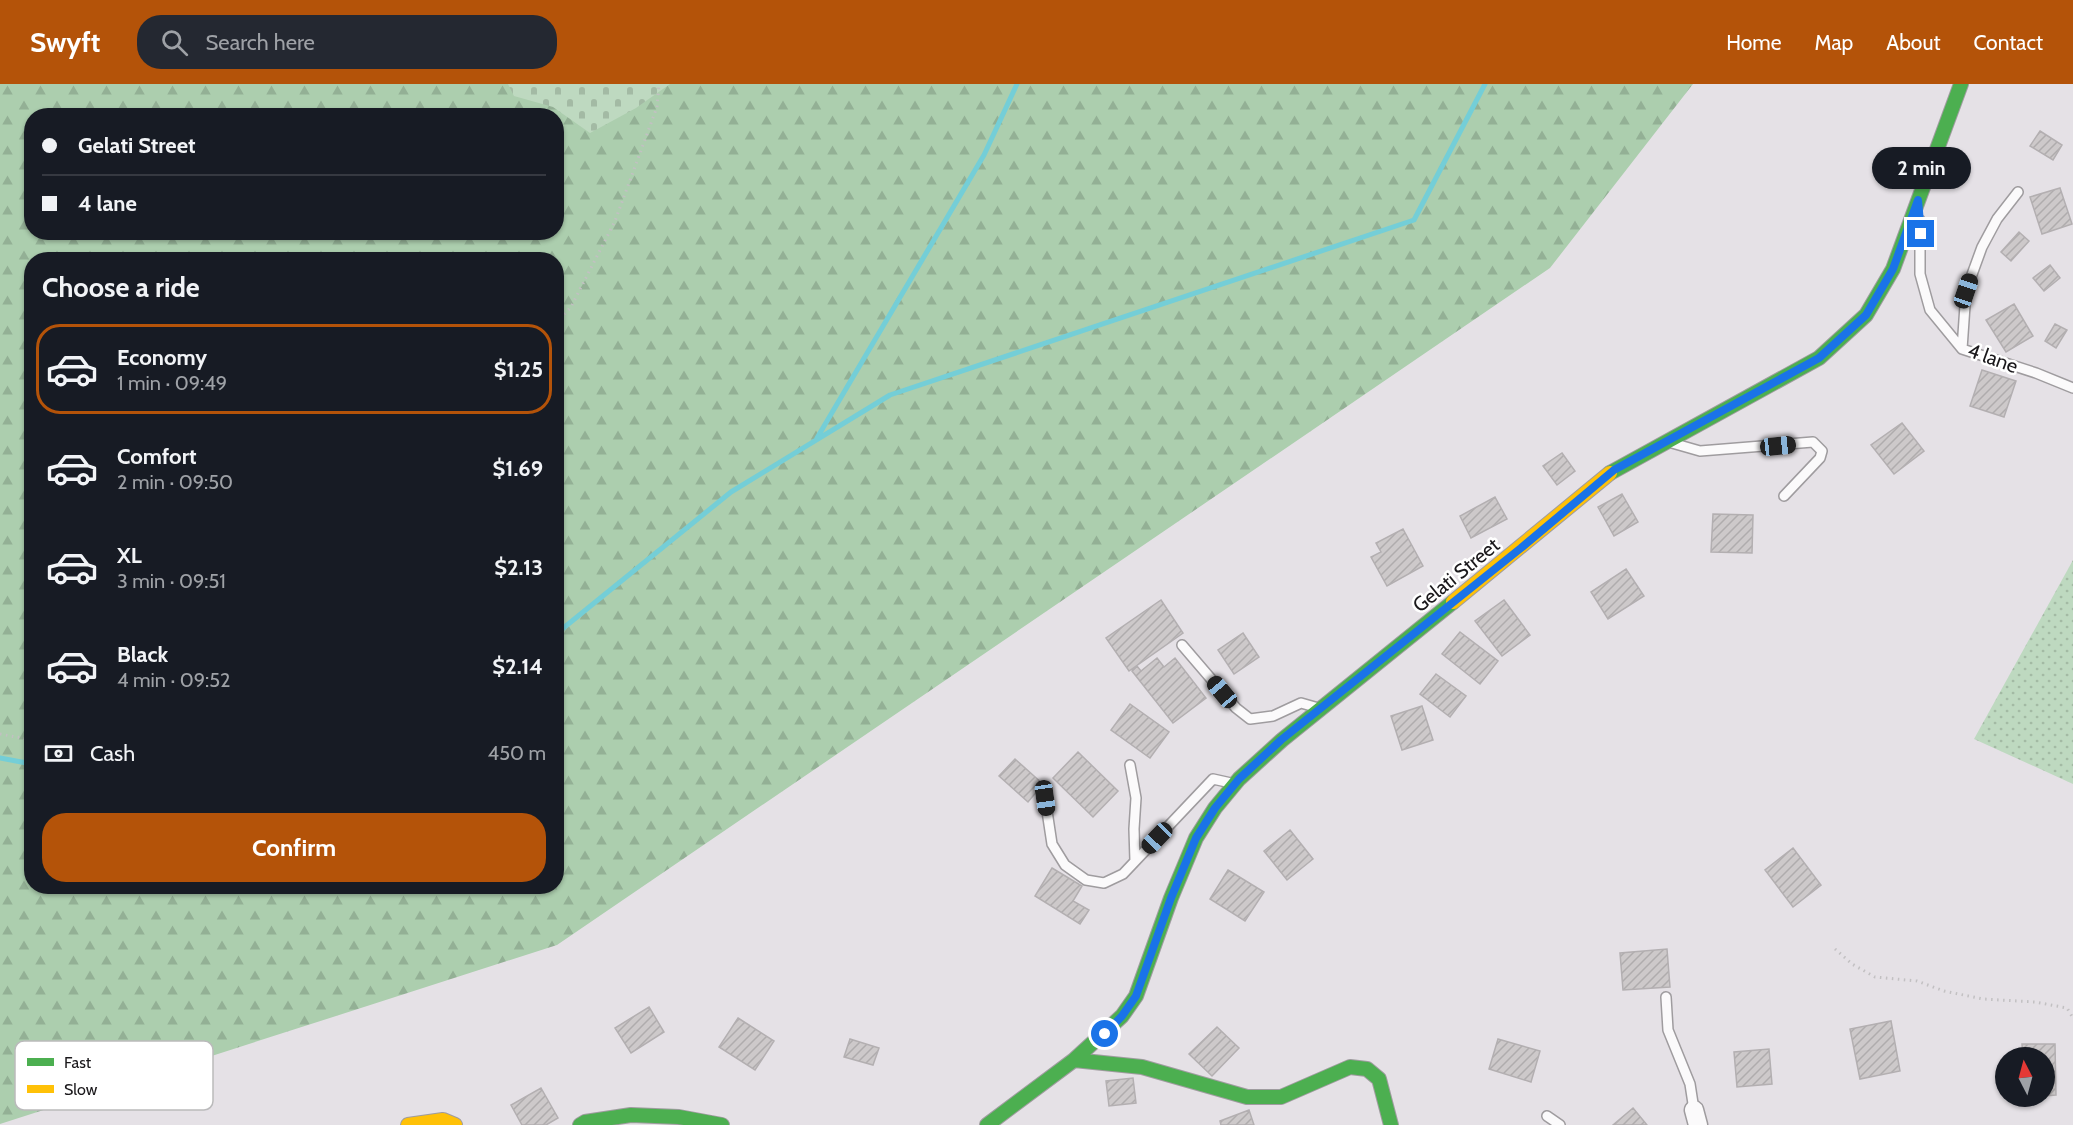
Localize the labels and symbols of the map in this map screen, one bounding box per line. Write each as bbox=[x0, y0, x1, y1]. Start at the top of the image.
callout: 2 min bbox=[1872, 147, 1970, 189]
route end bbox=[1907, 220, 1934, 247]
car bbox=[1952, 271, 1980, 311]
street label: 4 lane bbox=[1965, 338, 2021, 378]
car bbox=[1759, 435, 1797, 457]
street label: Gelati Street bbox=[1408, 533, 1504, 617]
car bbox=[1204, 672, 1240, 712]
car bbox=[1034, 779, 1056, 817]
car bbox=[1138, 819, 1176, 857]
route start bbox=[1091, 1020, 1118, 1047]
legend bbox=[15, 1041, 213, 1110]
north arrow bbox=[1995, 1047, 2055, 1107]
text: Fast bbox=[64, 1053, 92, 1072]
text: Slow bbox=[64, 1080, 98, 1099]

